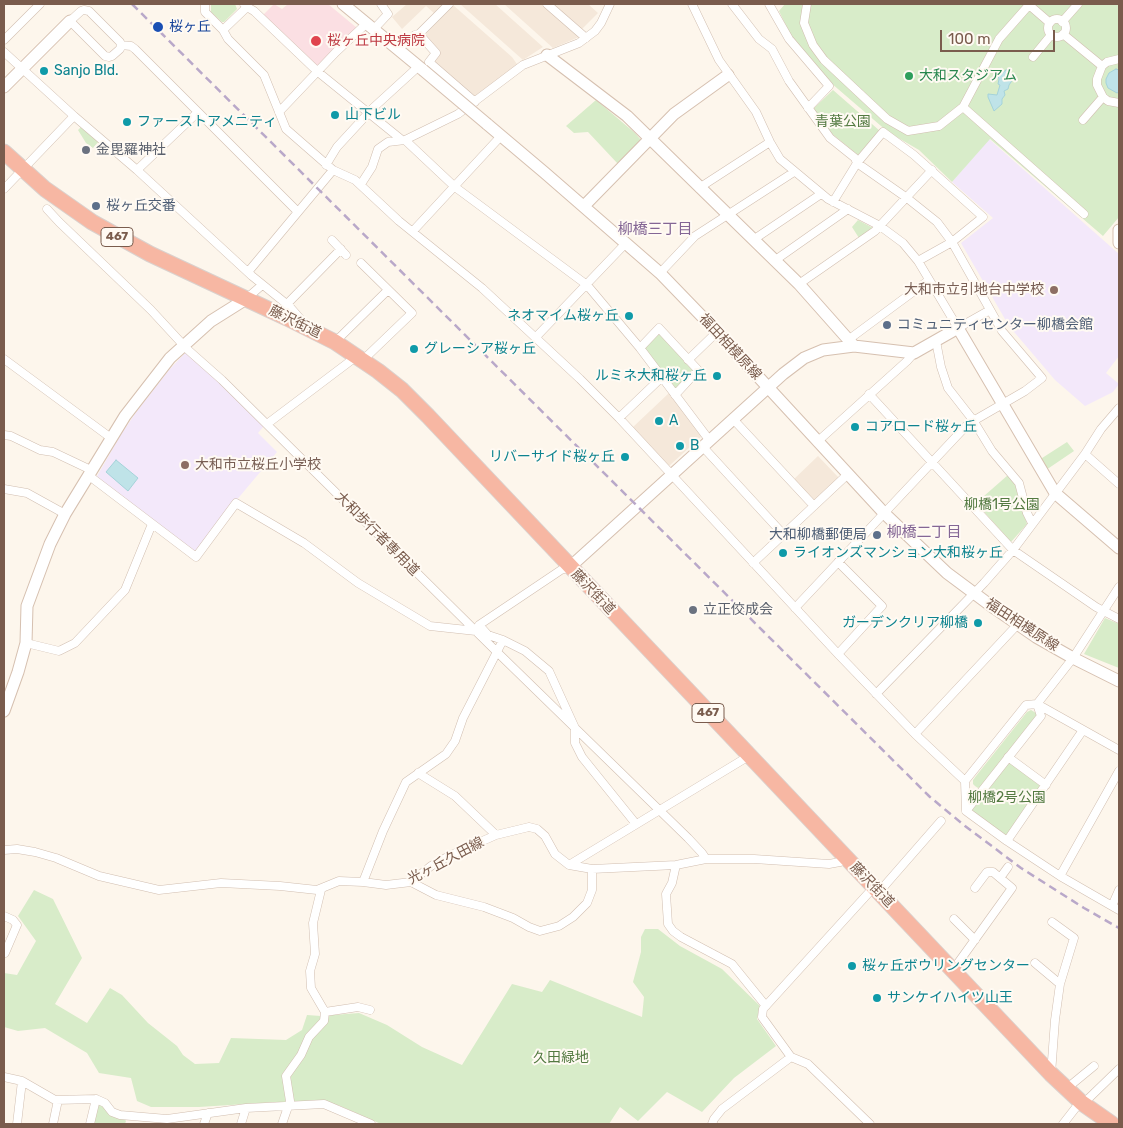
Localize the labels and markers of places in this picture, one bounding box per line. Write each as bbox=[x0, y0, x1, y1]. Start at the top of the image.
place label: 桜ヶ丘 bbox=[169, 19, 211, 35]
marker: 桜ヶ丘 bbox=[151, 20, 165, 34]
place label: 桜ヶ丘中央病院 bbox=[327, 33, 425, 49]
marker: 桜ヶ丘中央病院 bbox=[309, 34, 323, 48]
place label: Sanjo Bld. bbox=[54, 63, 119, 79]
marker: Sanjo Bld. bbox=[38, 65, 50, 77]
place label: 大和スタジアム bbox=[919, 68, 1017, 84]
marker: 大和スタジアム bbox=[903, 70, 915, 82]
place label: 山下ビル bbox=[345, 107, 401, 123]
marker: 山下ビル bbox=[329, 109, 341, 121]
place label: ファーストアメニティ bbox=[137, 114, 277, 130]
marker: ファーストアメニティ bbox=[121, 116, 133, 128]
place label: 金毘羅神社 bbox=[96, 142, 166, 158]
marker: 金毘羅神社 bbox=[80, 144, 92, 156]
place label: 桜ヶ丘交番 bbox=[106, 198, 176, 214]
marker: 桜ヶ丘交番 bbox=[90, 200, 102, 212]
place label: 大和市立引地台中学校 bbox=[904, 282, 1044, 298]
marker: 大和市立引地台中学校 bbox=[1048, 284, 1060, 296]
place label: ネオマイム桜ヶ丘 bbox=[507, 308, 619, 324]
marker: ネオマイム桜ヶ丘 bbox=[623, 310, 635, 322]
place label: コミュニティセンター柳橋会館 bbox=[897, 317, 1093, 333]
marker: コミュニティセンター柳橋会館 bbox=[881, 319, 893, 331]
place label: グレーシア桜ヶ丘 bbox=[424, 341, 536, 357]
marker: グレーシア桜ヶ丘 bbox=[408, 343, 420, 355]
place label: ルミネ大和桜ヶ丘 bbox=[595, 368, 707, 384]
marker: ルミネ大和桜ヶ丘 bbox=[711, 370, 723, 382]
place label: A bbox=[669, 413, 678, 429]
marker: A bbox=[653, 415, 665, 427]
place label: コアロード桜ヶ丘 bbox=[865, 419, 977, 435]
marker: コアロード桜ヶ丘 bbox=[849, 421, 861, 433]
place label: B bbox=[690, 438, 699, 454]
marker: B bbox=[674, 440, 686, 452]
place label: リバーサイド桜ヶ丘 bbox=[489, 449, 615, 465]
marker: リバーサイド桜ヶ丘 bbox=[619, 451, 631, 463]
place label: 大和市立桜丘小学校 bbox=[195, 457, 321, 473]
marker: 大和市立桜丘小学校 bbox=[179, 459, 191, 471]
place label: 大和柳橋郵便局 bbox=[769, 527, 867, 543]
marker: 大和柳橋郵便局 bbox=[871, 529, 883, 541]
place label: ライオンズマンション大和桜ヶ丘 bbox=[793, 545, 1003, 561]
marker: ライオンズマンション大和桜ヶ丘 bbox=[777, 547, 789, 559]
place label: 立正佼成会 bbox=[703, 602, 773, 618]
marker: 立正佼成会 bbox=[687, 604, 699, 616]
place label: ガーデンクリア柳橋 bbox=[842, 615, 968, 631]
marker: ガーデンクリア柳橋 bbox=[972, 617, 984, 629]
place label: 桜ヶ丘ボウリングセンター bbox=[862, 958, 1030, 974]
marker: 桜ヶ丘ボウリングセンター bbox=[846, 960, 858, 972]
place label: サンケイハイツ山王 bbox=[887, 990, 1013, 1006]
marker: サンケイハイツ山王 bbox=[871, 992, 883, 1004]

